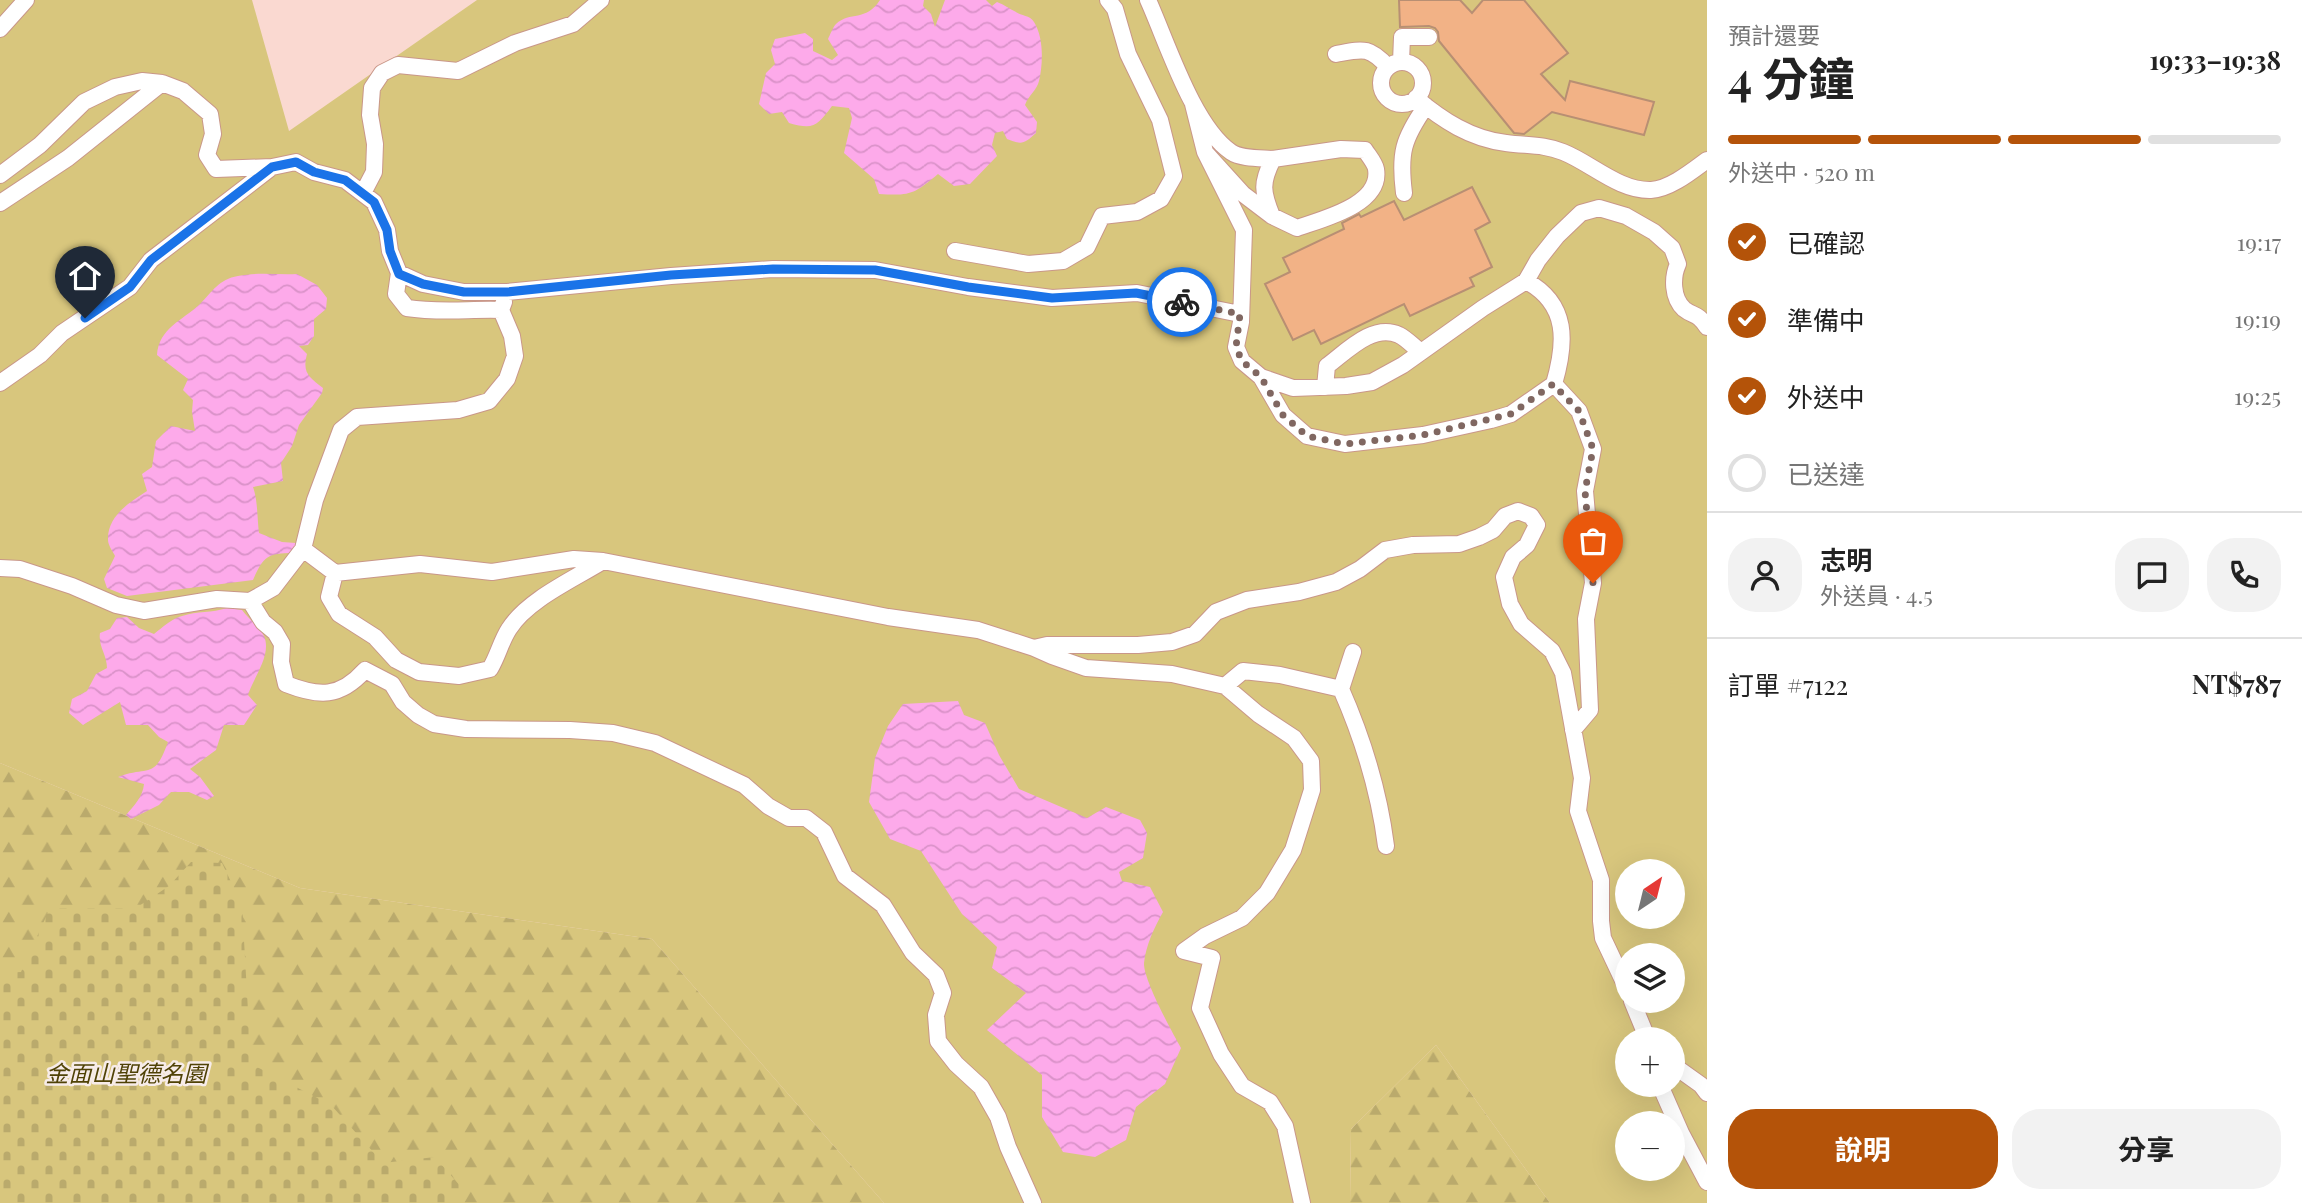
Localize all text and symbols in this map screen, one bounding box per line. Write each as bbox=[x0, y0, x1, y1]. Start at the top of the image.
text: 預計還要 bbox=[1728, 19, 1820, 50]
text: 19:33–19:38 bbox=[2149, 42, 2281, 77]
text: 4 分鐘 bbox=[1728, 46, 1855, 108]
text: 外送中 · 520 m bbox=[1728, 156, 1875, 187]
icon: check bbox=[1728, 223, 1766, 261]
text: 已確認 bbox=[1787, 225, 1865, 260]
text: 19:17 bbox=[2237, 226, 2281, 257]
pin bbox=[55, 246, 115, 318]
icon: home bbox=[66, 257, 104, 295]
courier bbox=[1147, 267, 1217, 337]
icon: bike bbox=[1163, 283, 1201, 321]
icon: check bbox=[1728, 300, 1766, 338]
text: 準備中 bbox=[1787, 302, 1865, 337]
text: 19:19 bbox=[2234, 303, 2281, 334]
icon: check bbox=[1728, 377, 1766, 415]
text: 外送中 bbox=[1787, 379, 1865, 414]
text: 19:25 bbox=[2234, 380, 2281, 411]
text: 已送達 bbox=[1787, 456, 1865, 491]
pin bbox=[1563, 511, 1623, 583]
icon: bag bbox=[1574, 522, 1612, 560]
button: person bbox=[1728, 538, 1802, 612]
button: chat bbox=[2115, 538, 2189, 612]
button: phone bbox=[2207, 538, 2281, 612]
text: 志明 bbox=[1820, 542, 1872, 577]
text: 外送員 · 4.5 bbox=[1820, 579, 1933, 610]
text: NT$787 bbox=[2192, 666, 2281, 701]
text: 訂單 #7122 bbox=[1728, 667, 1848, 702]
north arrow bbox=[1615, 859, 1685, 929]
map controls bbox=[1615, 859, 1685, 1181]
button: layers bbox=[1615, 943, 1685, 1013]
button: + bbox=[1615, 1027, 1685, 1097]
park label: 金面山聖德名園 bbox=[46, 1057, 210, 1088]
button: 說明 bbox=[1728, 1109, 1998, 1189]
button: 分享 bbox=[2012, 1109, 2281, 1189]
button: − bbox=[1615, 1111, 1685, 1181]

